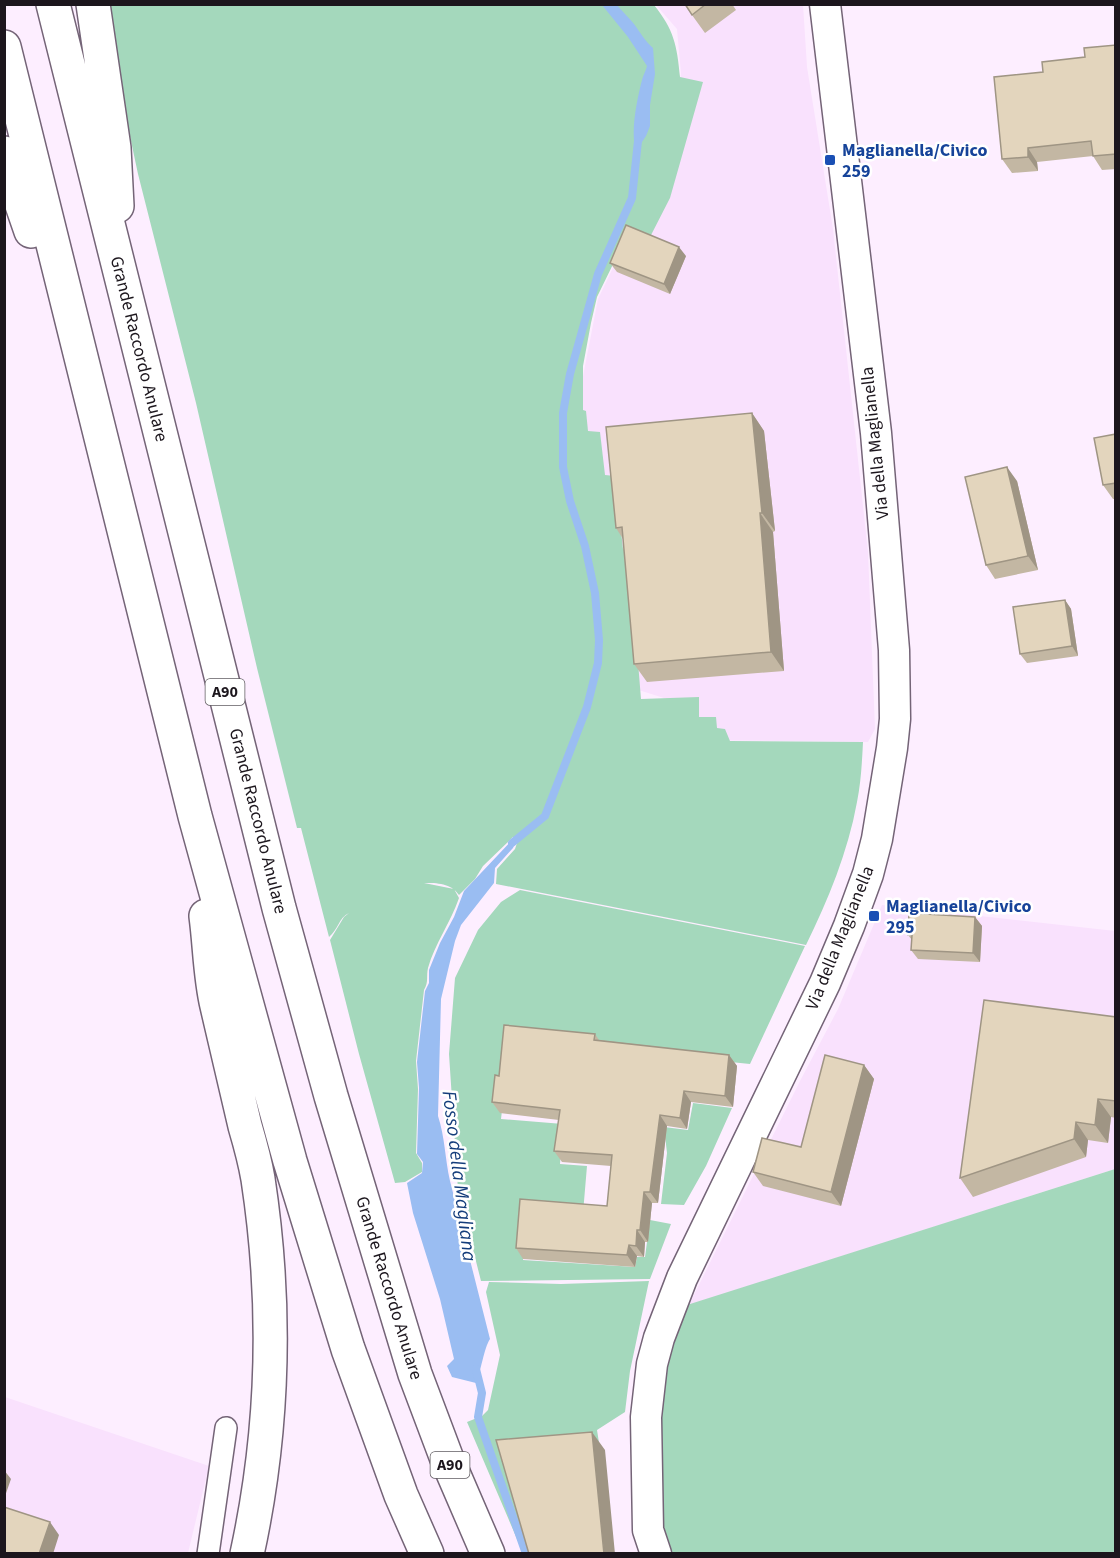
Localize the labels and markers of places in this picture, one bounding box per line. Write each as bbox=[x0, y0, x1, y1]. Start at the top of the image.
place label: Maglianella/Civico 259 bbox=[842, 138, 987, 184]
marker: Maglianella/Civico 259 bbox=[823, 153, 837, 167]
place label: Maglianella/Civico 295 bbox=[886, 894, 1031, 940]
marker: Maglianella/Civico 295 bbox=[867, 909, 881, 923]

